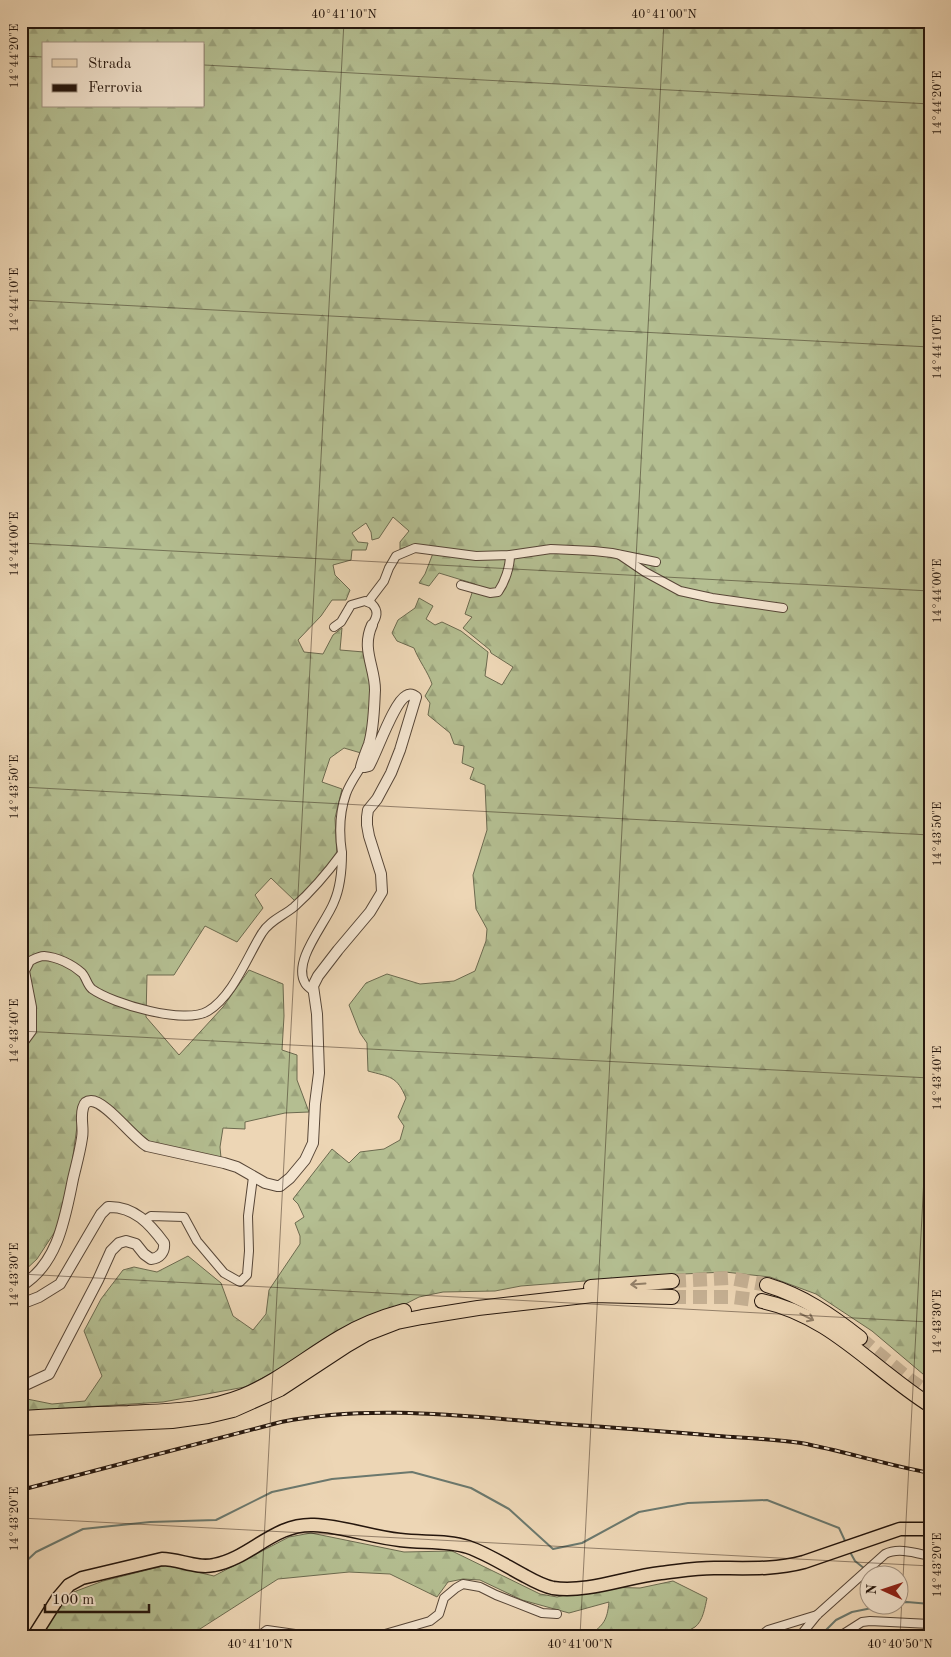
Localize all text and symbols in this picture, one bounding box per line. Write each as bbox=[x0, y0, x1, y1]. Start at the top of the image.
text: 40°41'10"N bbox=[311, 9, 377, 21]
text: 40°41'00"N bbox=[631, 9, 697, 21]
text: 14°44'20"E bbox=[9, 24, 21, 88]
legend bbox=[42, 42, 205, 108]
text: Strada bbox=[88, 57, 132, 72]
text: 14°44'20"E bbox=[932, 71, 944, 135]
text: Ferrovia bbox=[88, 81, 143, 96]
text: 14°44'10"E bbox=[9, 268, 21, 332]
text: 14°44'10"E bbox=[932, 315, 944, 379]
text: 14°44'00"E bbox=[9, 512, 21, 576]
text: 14°44'00"E bbox=[932, 559, 944, 623]
text: 14°43'50"E bbox=[8, 755, 21, 819]
text: 14°43'50"E bbox=[931, 802, 944, 866]
text: 14°43'40"E bbox=[9, 999, 21, 1063]
text: 14°43'40"E bbox=[932, 1046, 944, 1110]
text: 14°43'30"E bbox=[9, 1243, 21, 1307]
one-way arrow bbox=[631, 1279, 647, 1288]
text: 14°43'30"E bbox=[932, 1290, 944, 1354]
one-way arrow bbox=[800, 1312, 815, 1322]
text: 14°43'20"E bbox=[9, 1487, 21, 1551]
text: 14°43'20"E bbox=[932, 1533, 944, 1597]
north arrow bbox=[858, 1564, 908, 1614]
scale bar bbox=[45, 1582, 149, 1614]
text: N bbox=[865, 1583, 879, 1595]
text: 100 m bbox=[52, 1593, 94, 1608]
text: 40°40'50"N bbox=[867, 1638, 933, 1651]
text: 40°41'10"N bbox=[227, 1639, 293, 1651]
text: 40°41'00"N bbox=[547, 1639, 613, 1651]

